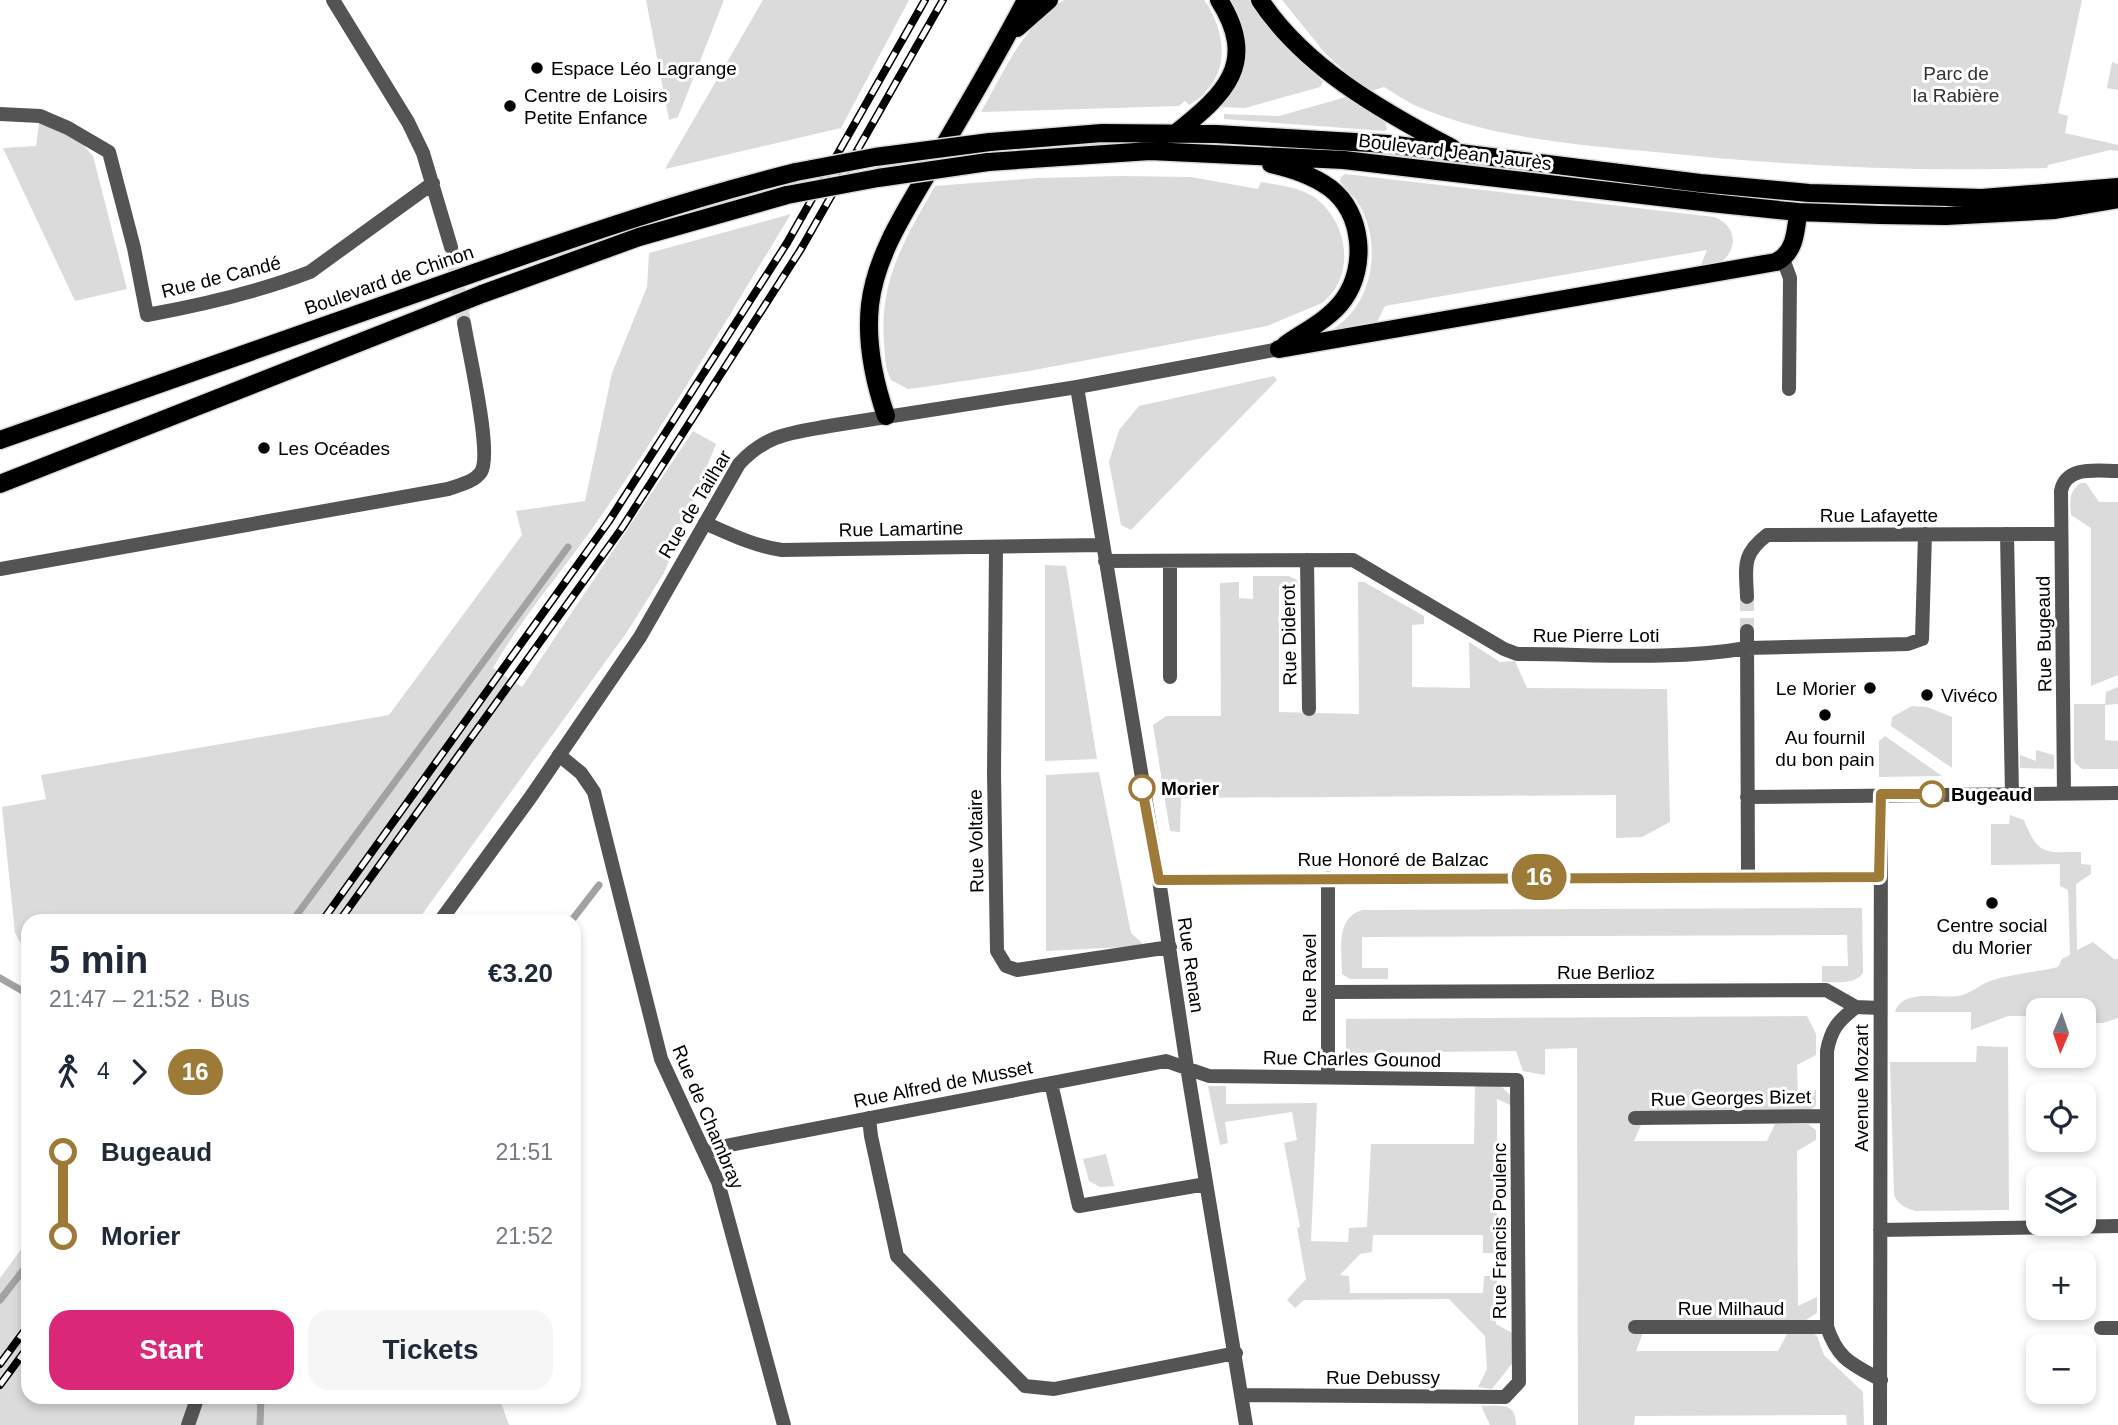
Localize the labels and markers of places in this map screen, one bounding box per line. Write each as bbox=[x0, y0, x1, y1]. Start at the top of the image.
place label: Espace Léo Lagrange bbox=[551, 58, 737, 79]
marker: Espace Léo Lagrange bbox=[529, 60, 545, 76]
place label: Centre de Loisirs Petite Enfance bbox=[524, 85, 668, 128]
marker: Centre de Loisirs Petite Enfance bbox=[502, 98, 518, 114]
place label: Les Océades bbox=[278, 438, 390, 459]
marker: Les Océades bbox=[256, 440, 272, 456]
place label: Le Morier bbox=[1776, 678, 1857, 699]
marker: Le Morier bbox=[1862, 680, 1878, 696]
place label: Vivéco bbox=[1941, 685, 1998, 706]
marker: Vivéco bbox=[1919, 687, 1935, 703]
marker: Au fournil du bon pain bbox=[1817, 707, 1833, 723]
place label: Au fournil du bon pain bbox=[1775, 727, 1875, 770]
marker: Morier bbox=[1129, 775, 1155, 801]
place label: Morier bbox=[1161, 778, 1220, 799]
marker: Bugeaud bbox=[1919, 781, 1945, 807]
place label: Bugeaud bbox=[1951, 784, 2032, 805]
marker: Centre social du Morier bbox=[1984, 895, 2000, 911]
place label: Centre social du Morier bbox=[1937, 915, 2047, 958]

